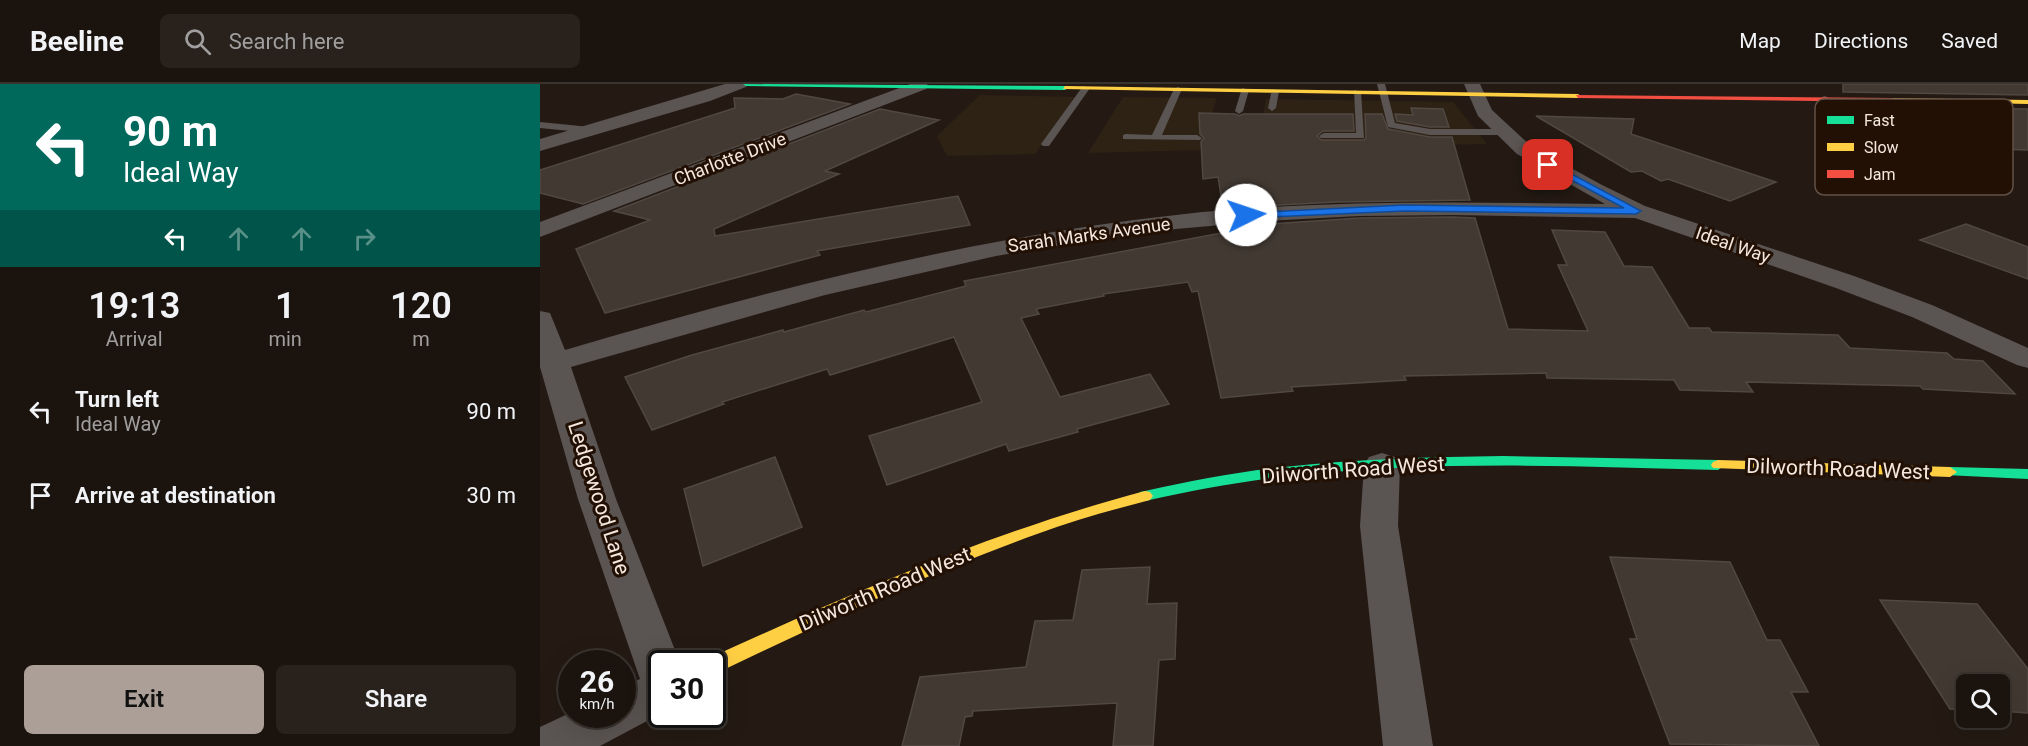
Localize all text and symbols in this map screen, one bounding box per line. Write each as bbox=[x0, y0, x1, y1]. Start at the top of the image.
search box bbox=[160, 14, 580, 68]
text: Beeline bbox=[30, 25, 124, 58]
icon: search bbox=[181, 25, 214, 58]
text: Search here bbox=[229, 29, 345, 54]
text: Map bbox=[1739, 29, 1781, 53]
text: Directions bbox=[1814, 29, 1908, 53]
text: Saved bbox=[1941, 29, 1998, 53]
legend bbox=[1815, 99, 2013, 195]
text: 90 m bbox=[123, 107, 218, 156]
icon: left bbox=[24, 108, 102, 186]
text: Fast bbox=[1864, 111, 1895, 130]
street label: Charlotte Drive bbox=[671, 128, 789, 190]
text: Slow bbox=[1864, 138, 1899, 157]
pin bbox=[1522, 139, 1573, 190]
icon: arrive bbox=[1531, 148, 1564, 181]
text: Ideal Way bbox=[123, 157, 239, 189]
text: Jam bbox=[1864, 165, 1896, 184]
position arrow bbox=[1214, 183, 1278, 247]
street label: Sarah Marks Avenue bbox=[1006, 213, 1171, 256]
icon: left bbox=[159, 222, 192, 255]
icon: ahead bbox=[222, 222, 255, 255]
icon: ahead bbox=[285, 222, 318, 255]
icon: right bbox=[348, 222, 381, 255]
street label: Ideal Way bbox=[1693, 222, 1773, 267]
text: 19:13 bbox=[88, 285, 180, 327]
text: 1 bbox=[275, 285, 295, 327]
text: 120 bbox=[390, 285, 452, 327]
text: Arrival bbox=[106, 327, 163, 351]
text: min bbox=[268, 327, 302, 351]
text: m bbox=[412, 327, 430, 351]
text: Turn left bbox=[75, 387, 159, 412]
icon: left bbox=[24, 395, 57, 428]
text: 90 m bbox=[467, 399, 516, 424]
text: Ideal Way bbox=[75, 412, 161, 436]
street label: Ledgewood Lane bbox=[563, 418, 635, 578]
street label: Dilworth Road West bbox=[1261, 452, 1446, 488]
street label: Dilworth Road West bbox=[1746, 454, 1930, 484]
icon: arrive bbox=[24, 479, 57, 512]
text: Arrive at destination bbox=[75, 483, 276, 508]
text: 30 m bbox=[467, 483, 516, 508]
street label: Dilworth Road West bbox=[796, 542, 974, 636]
speed limit sign: 30 bbox=[648, 650, 726, 728]
text: 26 bbox=[580, 664, 614, 699]
button: Exit bbox=[24, 665, 264, 734]
button: Share bbox=[276, 665, 516, 734]
map controls bbox=[1956, 674, 2010, 728]
button: search bbox=[1956, 674, 2010, 728]
text: km/h bbox=[579, 695, 615, 713]

